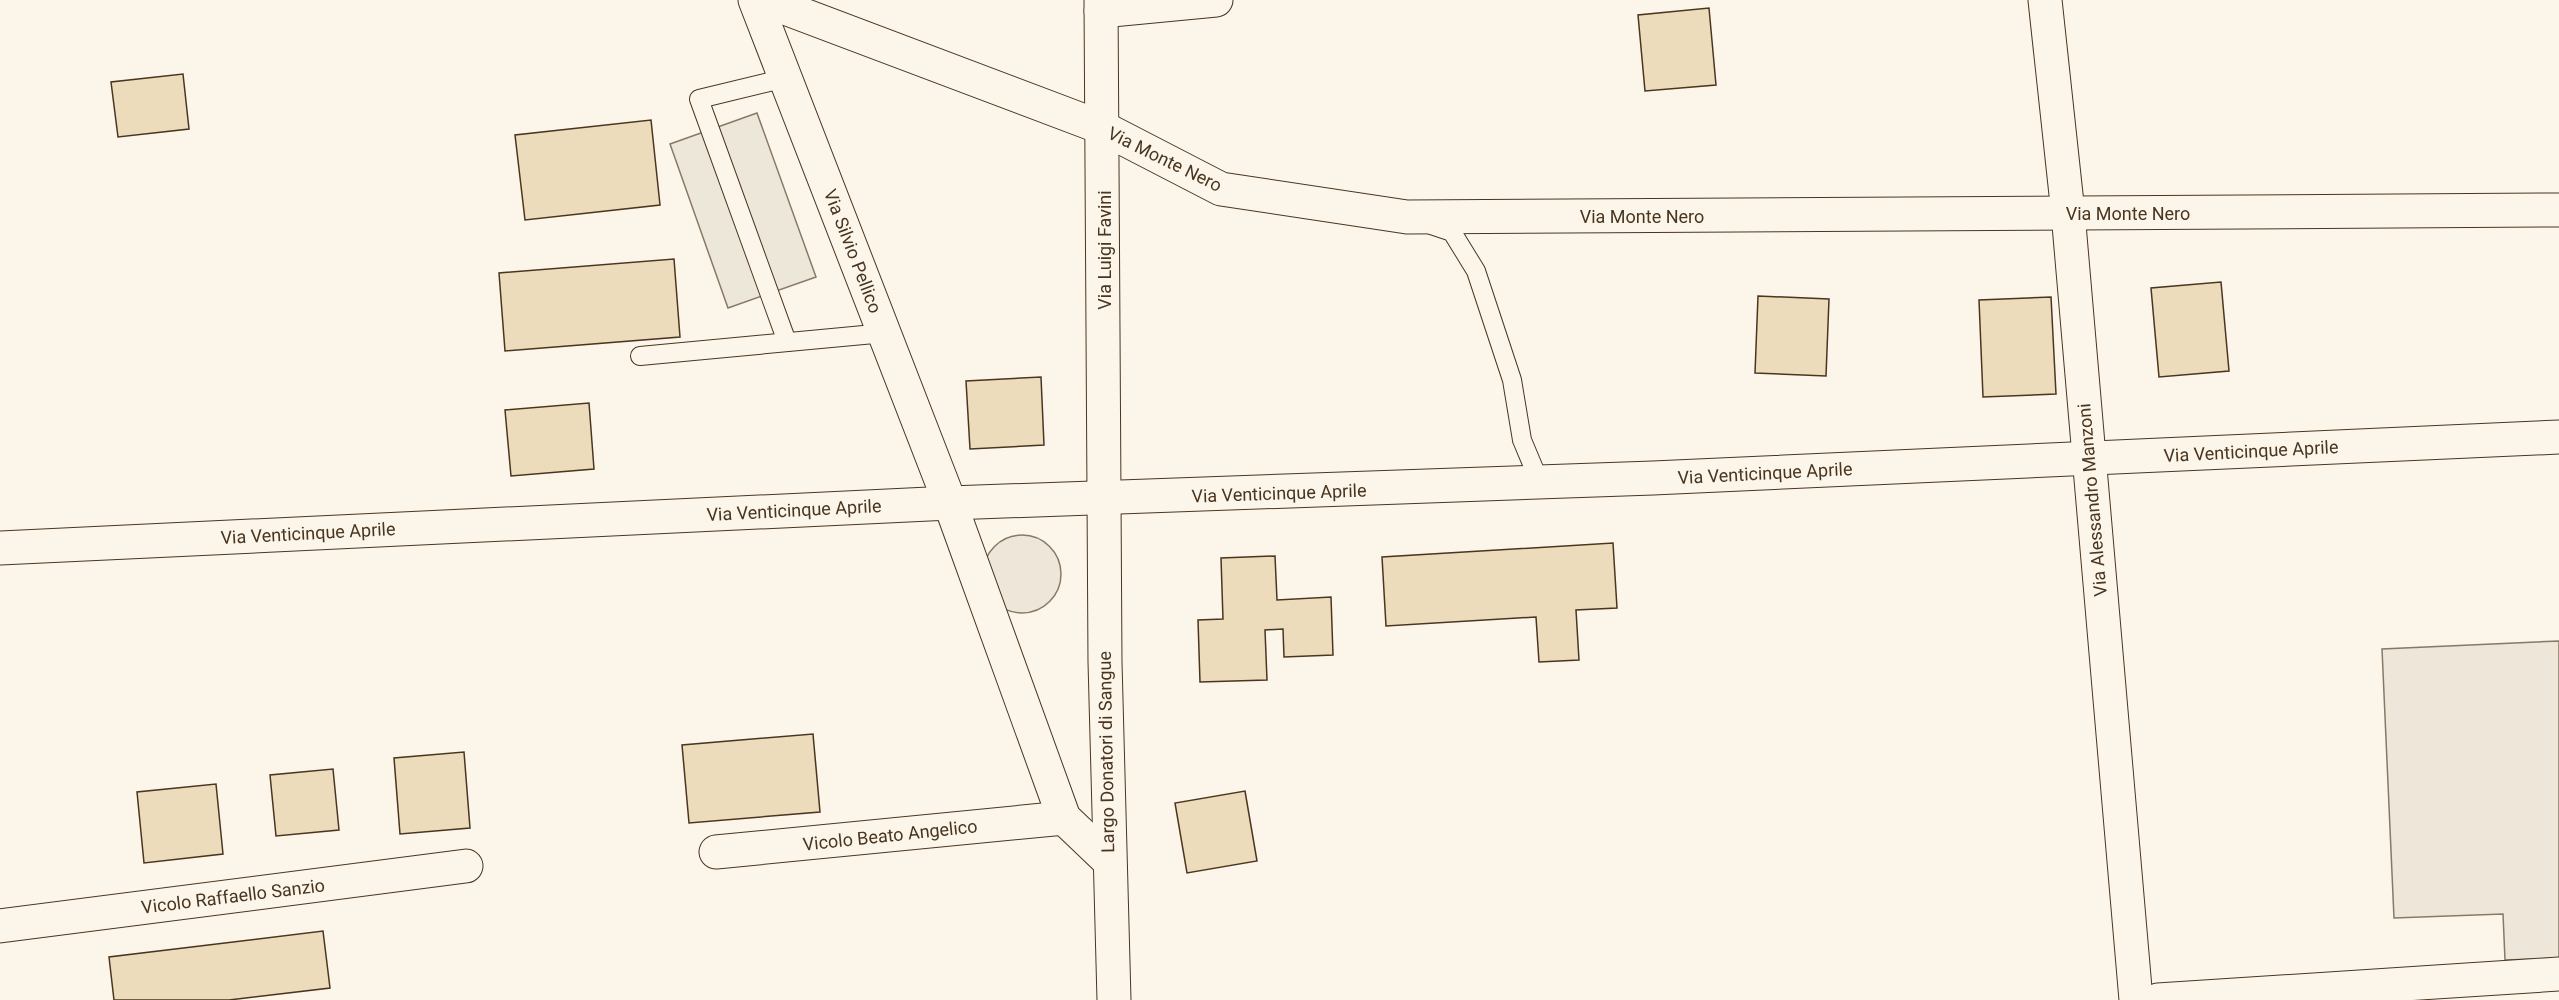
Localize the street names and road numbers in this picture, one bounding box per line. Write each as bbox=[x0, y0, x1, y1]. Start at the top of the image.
street label: Via Monte Nero bbox=[1104, 122, 1226, 196]
street label: Via Silvio Pellico bbox=[820, 186, 886, 316]
street label: Via Luigi Favini bbox=[1094, 190, 1115, 310]
street label: Via Monte Nero bbox=[2066, 203, 2190, 224]
street label: Via Monte Nero bbox=[1580, 206, 1704, 227]
street label: Via Alessandro Manzoni bbox=[2073, 403, 2111, 597]
street label: Via Venticinque Aprile bbox=[2163, 436, 2339, 466]
street label: Via Venticinque Aprile bbox=[1677, 458, 1853, 488]
street label: Via Venticinque Aprile bbox=[1191, 479, 1367, 507]
street label: Via Venticinque Aprile bbox=[706, 495, 882, 525]
street label: Via Venticinque Aprile bbox=[220, 518, 396, 548]
street label: Largo Donatori di Sangue bbox=[1094, 651, 1118, 853]
street label: Vicolo Beato Angelico bbox=[802, 815, 978, 855]
street label: Vicolo Raffaello Sanzio bbox=[140, 874, 326, 918]

